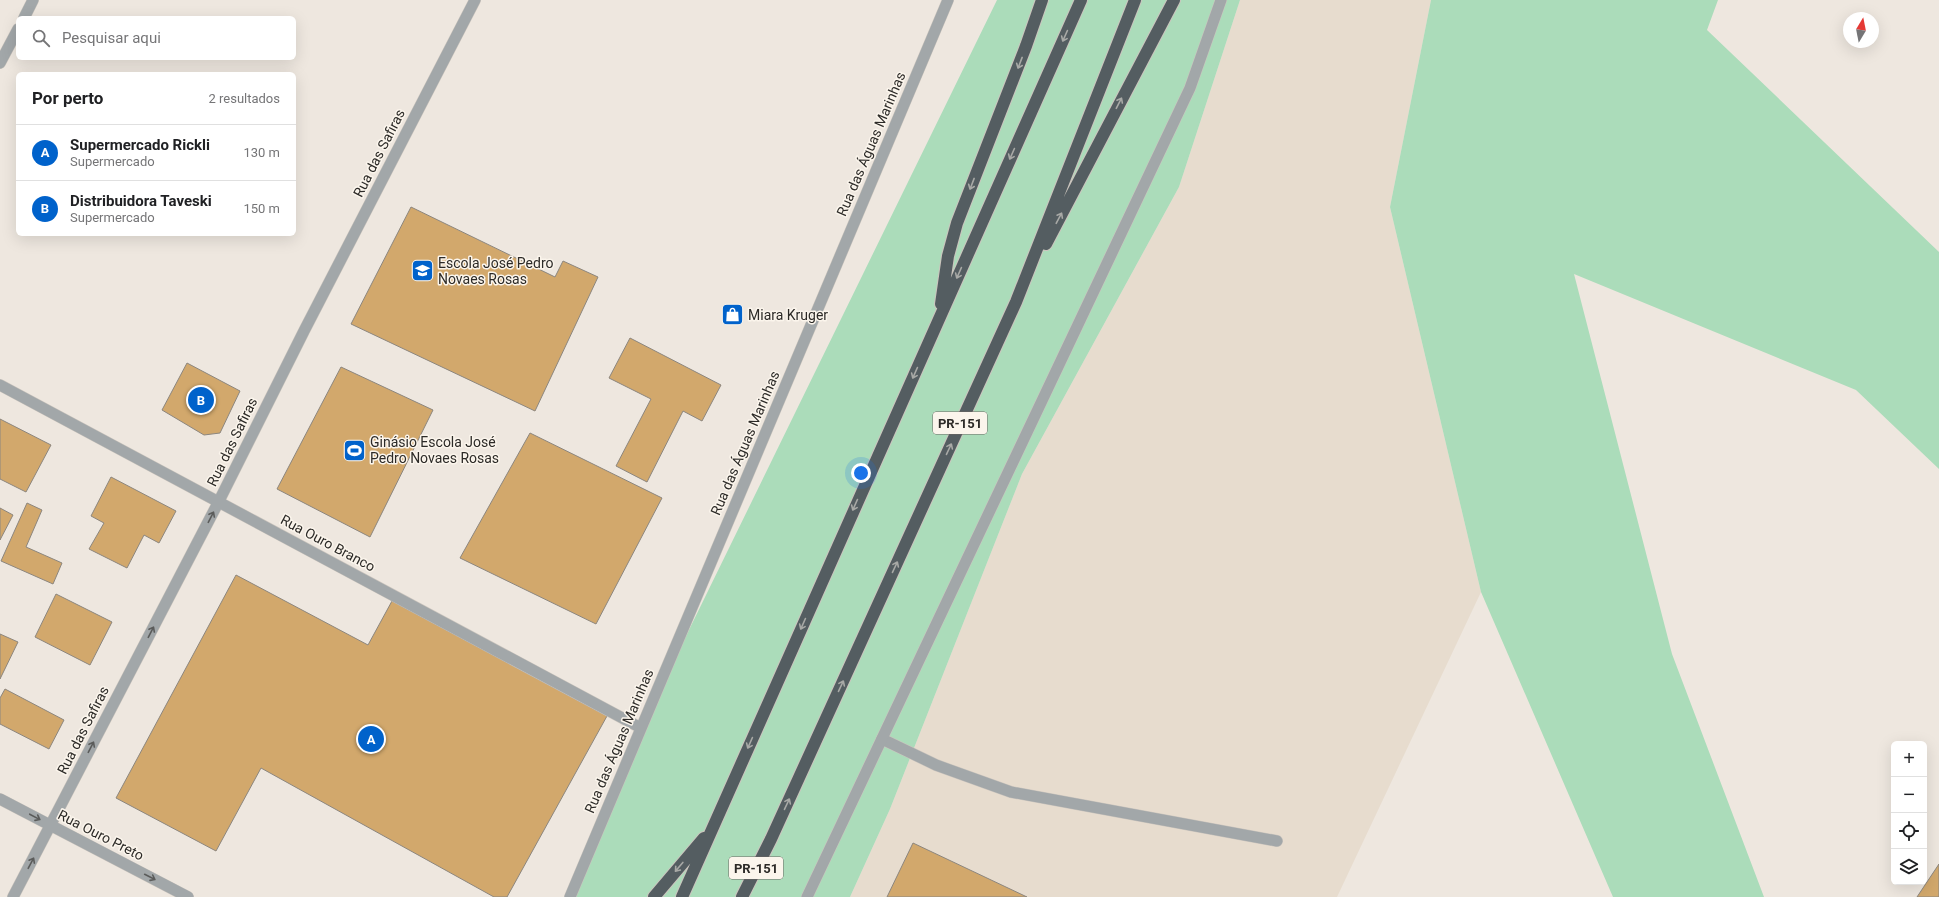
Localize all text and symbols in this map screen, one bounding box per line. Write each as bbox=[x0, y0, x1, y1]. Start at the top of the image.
north arrow bbox=[1843, 12, 1879, 48]
search box bbox=[16, 16, 296, 60]
icon: search bbox=[30, 27, 52, 49]
text: Pesquisar aqui bbox=[62, 29, 161, 47]
one-way arrow bbox=[1061, 29, 1068, 41]
one-way arrow bbox=[1015, 57, 1023, 69]
street label: Rua das Águas Marinhas bbox=[832, 69, 909, 218]
text: Por perto bbox=[32, 88, 103, 108]
text: 2 resultados bbox=[208, 91, 280, 106]
one-way arrow bbox=[1116, 97, 1123, 109]
street label: Rua das Safiras bbox=[350, 106, 408, 200]
text: Supermercado Rickli bbox=[70, 136, 210, 154]
text: A bbox=[41, 145, 49, 160]
text: 130 m bbox=[243, 145, 280, 160]
one-way arrow bbox=[1008, 148, 1015, 160]
text: Supermercado bbox=[70, 154, 155, 169]
one-way arrow bbox=[968, 178, 976, 190]
text: Distribuidora Taveski bbox=[70, 192, 212, 210]
text: B bbox=[41, 201, 49, 216]
text: 150 m bbox=[243, 201, 280, 216]
text: Supermercado bbox=[70, 210, 155, 225]
one-way arrow bbox=[1056, 212, 1064, 224]
place label: Escola José Pedro Novaes Rosas bbox=[438, 255, 553, 287]
school or university icon: Escola José Pedro Novaes Rosas bbox=[409, 258, 435, 284]
one-way arrow bbox=[955, 267, 962, 279]
shop icon: Miara Kruger bbox=[720, 302, 746, 328]
place label: Miara Kruger bbox=[748, 307, 828, 323]
one-way arrow bbox=[910, 367, 918, 379]
street label: Rua das Águas Marinhas bbox=[706, 368, 783, 517]
pin: B bbox=[188, 385, 214, 415]
street label: Rua das Safiras bbox=[204, 395, 260, 489]
road number: PR-151 bbox=[933, 412, 987, 434]
place label: Ginásio Escola José Pedro Novaes Rosas bbox=[370, 434, 499, 466]
sports icon: Ginásio Escola José Pedro Novaes Rosas bbox=[342, 437, 368, 463]
one-way arrow bbox=[946, 443, 953, 455]
your location bbox=[851, 463, 871, 483]
one-way arrow bbox=[851, 498, 858, 510]
one-way arrow bbox=[208, 511, 215, 523]
street label: Rua Ouro Branco bbox=[278, 511, 378, 575]
one-way arrow bbox=[892, 562, 899, 574]
one-way arrow bbox=[799, 617, 806, 629]
one-way arrow bbox=[148, 626, 155, 638]
street label: Rua das Águas Marinhas bbox=[580, 666, 657, 815]
one-way arrow bbox=[838, 680, 845, 692]
street label: Rua das Safiras bbox=[54, 683, 112, 777]
pin: A bbox=[358, 724, 384, 754]
one-way arrow bbox=[746, 736, 754, 748]
map controls bbox=[1891, 741, 1927, 885]
button: + bbox=[1891, 741, 1927, 777]
one-way arrow bbox=[88, 742, 95, 754]
button: − bbox=[1891, 777, 1927, 813]
one-way arrow bbox=[784, 798, 791, 810]
street label: Rua Ouro Preto bbox=[55, 806, 147, 864]
button: locate bbox=[1891, 813, 1927, 849]
one-way arrow bbox=[28, 814, 40, 821]
button: layers bbox=[1891, 849, 1927, 885]
one-way arrow bbox=[28, 857, 35, 869]
road number: PR-151 bbox=[729, 857, 783, 879]
one-way arrow bbox=[675, 862, 684, 872]
one-way arrow bbox=[144, 874, 156, 881]

